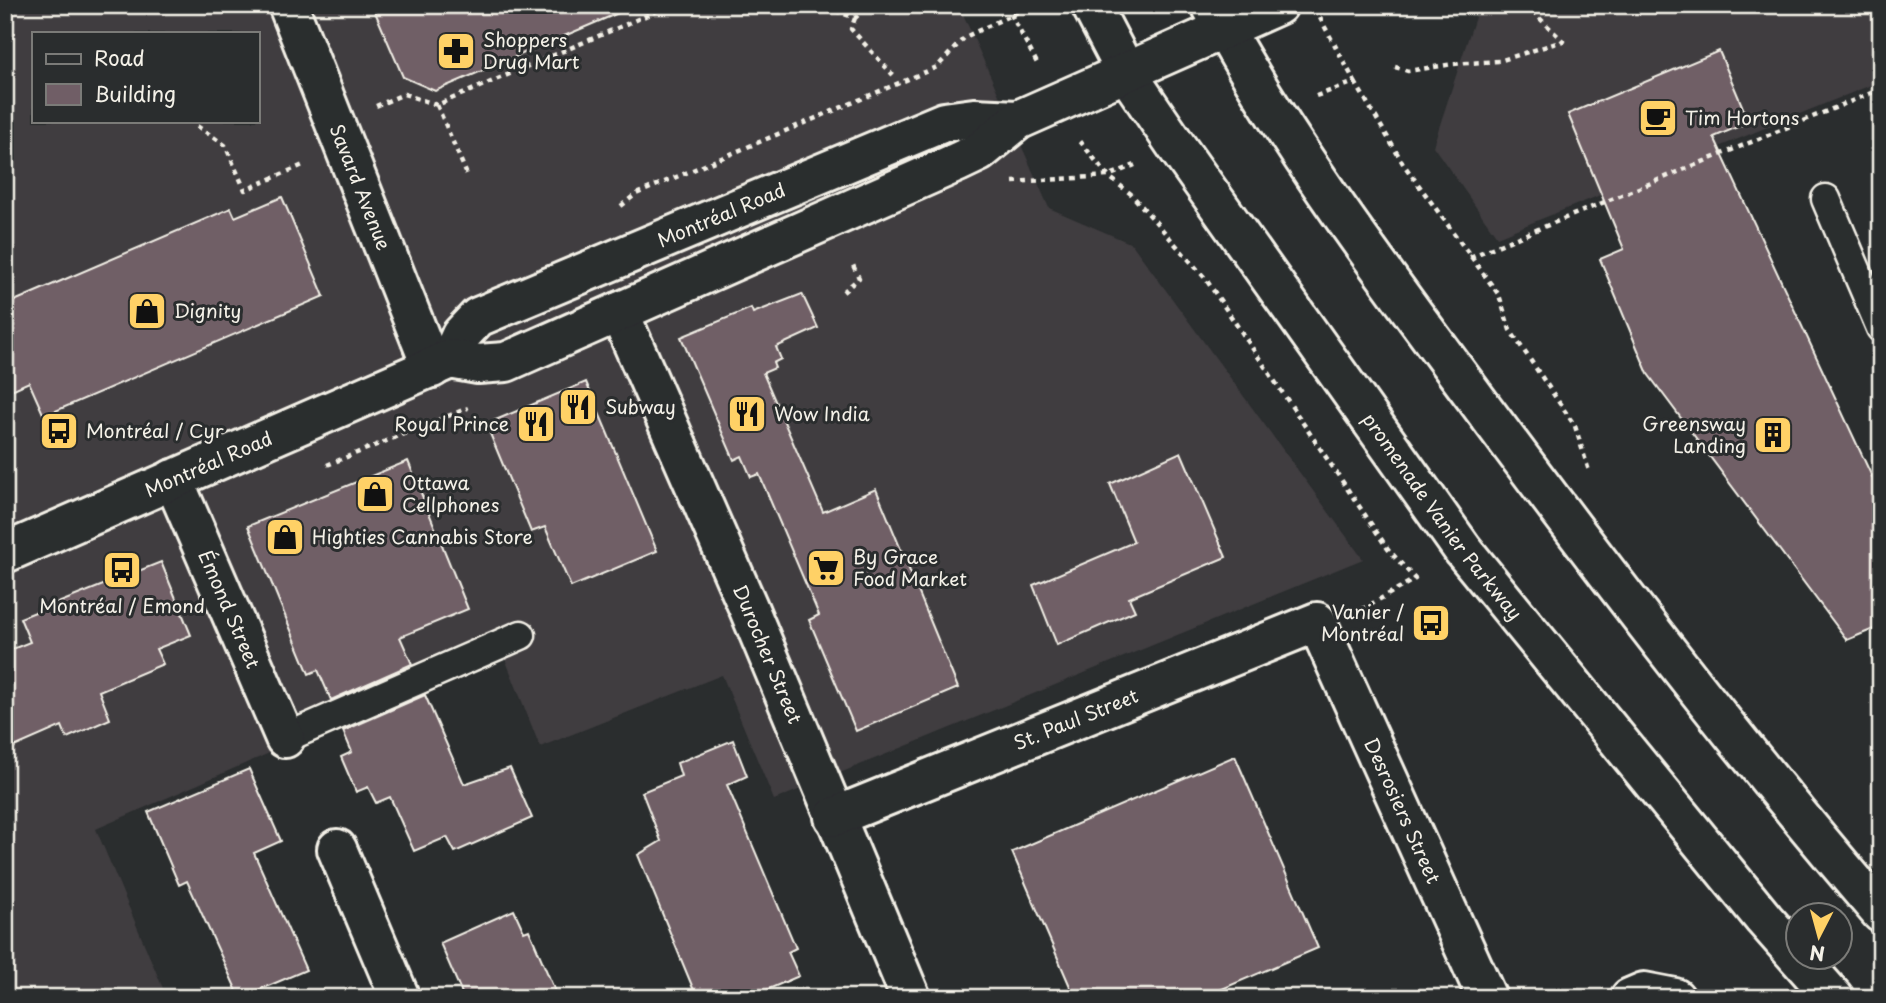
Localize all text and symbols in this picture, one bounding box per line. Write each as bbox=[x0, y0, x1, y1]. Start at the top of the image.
place label: Shoppers Drug Mart bbox=[483, 25, 580, 75]
pharmacy icon: Shoppers Drug Mart bbox=[435, 30, 477, 72]
legend bbox=[32, 32, 259, 122]
text: Road bbox=[94, 41, 145, 73]
text: Building bbox=[94, 77, 176, 109]
cafe icon: Tim Hortons bbox=[1637, 97, 1679, 139]
place label: Tim Hortons bbox=[1685, 103, 1799, 131]
street label: Savard Avenue bbox=[324, 120, 399, 254]
street label: Montréal Road bbox=[653, 175, 789, 253]
shop icon: Dignity bbox=[126, 290, 168, 332]
place label: Dignity bbox=[174, 296, 242, 324]
restaurant icon: Subway bbox=[557, 386, 599, 428]
place label: Subway bbox=[605, 392, 676, 420]
restaurant icon: Wow India bbox=[726, 393, 768, 435]
place label: Wow India bbox=[774, 399, 870, 427]
restaurant icon: Royal Prince bbox=[515, 403, 557, 445]
street label: promenade Vanier Parkway bbox=[1357, 406, 1529, 625]
place label: Royal Prince bbox=[394, 409, 509, 437]
place label: Greensway Landing bbox=[1642, 409, 1746, 459]
bus stop icon: Montréal / Cyr bbox=[38, 410, 80, 452]
building icon: Greensway Landing bbox=[1752, 414, 1794, 456]
place label: Montréal / Cyr bbox=[86, 416, 224, 444]
street label: Montréal Road bbox=[140, 423, 276, 503]
place label: Ottawa Cellphones bbox=[402, 468, 499, 518]
shop icon: Ottawa Cellphones bbox=[354, 473, 396, 515]
shop icon: Highties Cannabis Store bbox=[264, 516, 306, 558]
place label: Highties Cannabis Store bbox=[312, 522, 533, 550]
place label: By Grace Food Market bbox=[853, 542, 967, 592]
street label: Émond Street bbox=[192, 545, 268, 673]
supermarket icon: By Grace Food Market bbox=[805, 547, 847, 589]
bus stop icon: Montréal / Emond bbox=[101, 549, 143, 591]
street label: Durocher Street bbox=[727, 580, 810, 728]
place label: Montréal / Emond bbox=[39, 591, 205, 619]
place label: Vanier / Montréal bbox=[1321, 597, 1404, 647]
bus stop icon: Vanier / Montréal bbox=[1410, 602, 1452, 644]
street label: St. Paul Street bbox=[1009, 681, 1142, 756]
street label: Desrosiers Street bbox=[1358, 733, 1449, 888]
north arrow bbox=[1784, 902, 1854, 972]
text: N bbox=[1808, 939, 1826, 969]

